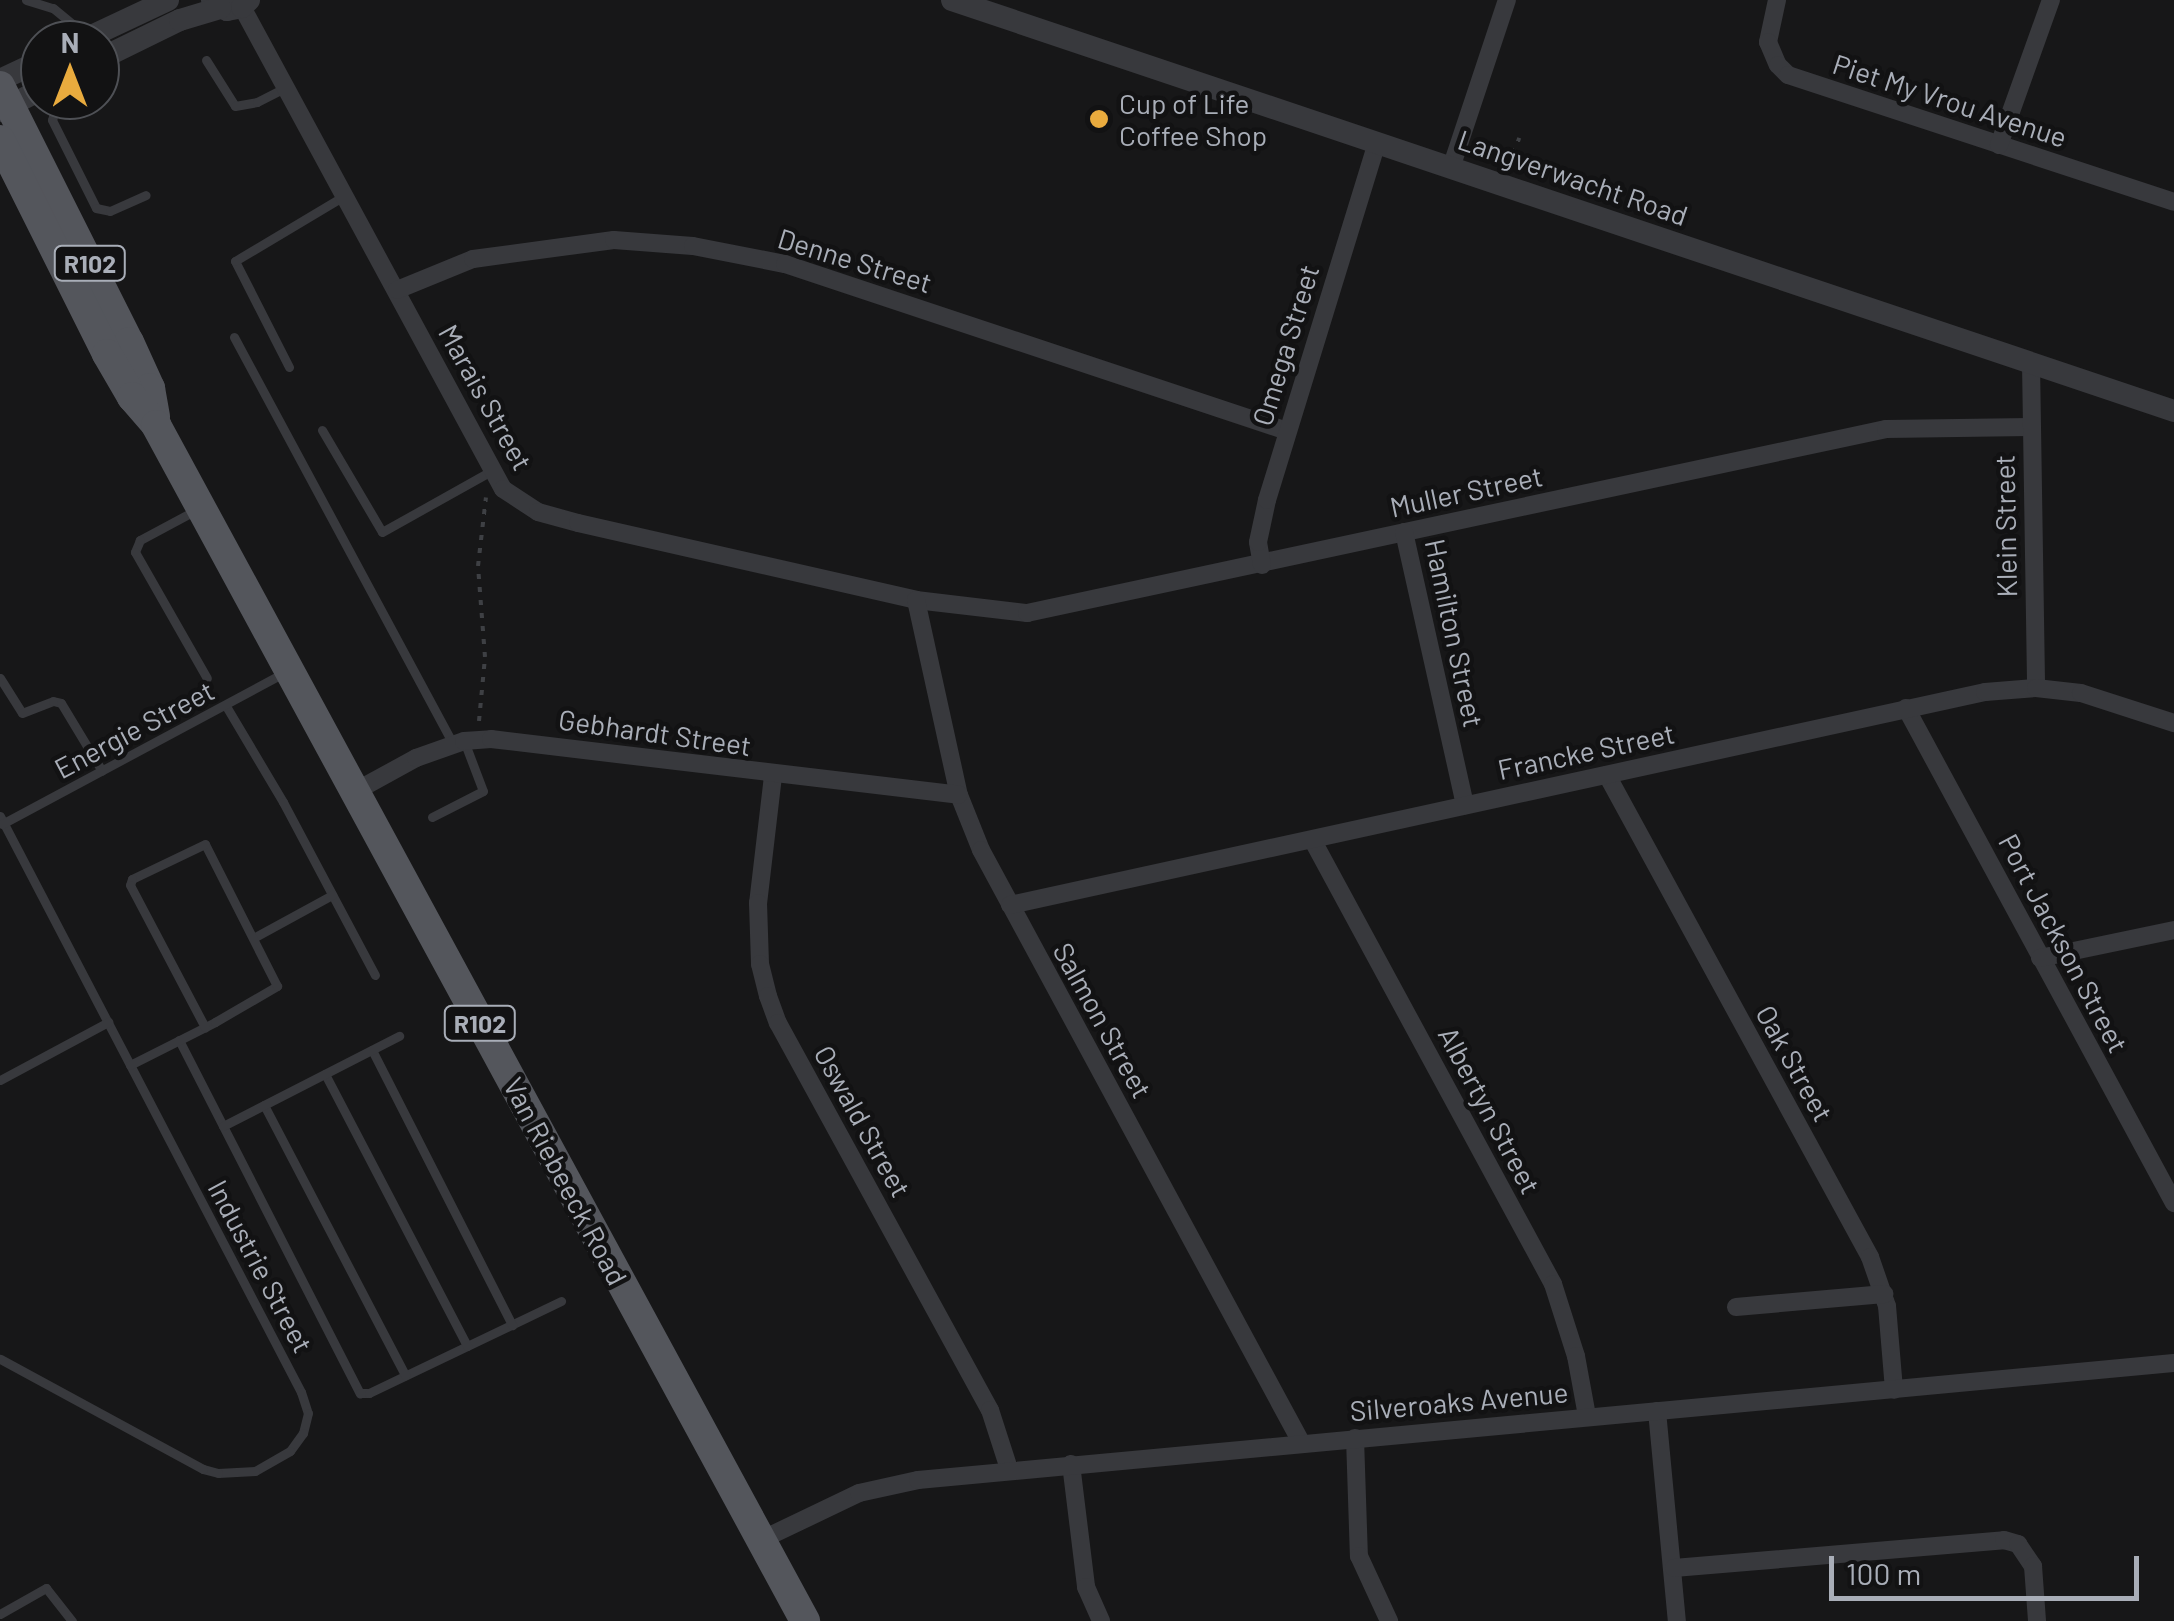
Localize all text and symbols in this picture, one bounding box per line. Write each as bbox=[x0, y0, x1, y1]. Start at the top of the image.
north arrow bbox=[20, 20, 120, 120]
text: N bbox=[61, 25, 79, 59]
street label: Piet My Vrou Avenue bbox=[1829, 46, 2071, 154]
place label: Cup of Life Coffee Shop bbox=[1119, 86, 1267, 152]
marker: Cup of Life Coffee Shop bbox=[1088, 108, 1110, 130]
street label: Langverwacht Road bbox=[1454, 122, 1692, 232]
street label: Denne Street bbox=[774, 221, 936, 299]
road number: R102 bbox=[52, 243, 128, 283]
street label: Omega Street bbox=[1245, 260, 1325, 430]
street label: Marais Street bbox=[432, 318, 540, 476]
street label: Klein Street bbox=[1987, 454, 2023, 598]
street label: Muller Street bbox=[1387, 458, 1545, 524]
street label: Hamilton Street bbox=[1419, 536, 1491, 730]
street label: Energie Street bbox=[49, 673, 219, 785]
street label: Gebhardt Street bbox=[556, 702, 754, 762]
street label: Francke Street bbox=[1495, 716, 1677, 786]
street label: Port Jackson Street bbox=[1992, 828, 2136, 1058]
street label: Salmon Street bbox=[1047, 936, 1159, 1104]
street label: Oak Street bbox=[1749, 999, 1841, 1127]
road number: R102 bbox=[442, 1003, 518, 1043]
street label: Albertyn Street bbox=[1432, 1021, 1548, 1199]
street label: Oswald Street bbox=[808, 1039, 918, 1203]
street label: Van Riebeeck Road bbox=[497, 1071, 635, 1291]
street label: Industrie Street bbox=[201, 1174, 321, 1358]
street label: Silveroaks Avenue bbox=[1348, 1375, 1570, 1427]
scale bar bbox=[1834, 1536, 2144, 1598]
text: 100 m bbox=[1846, 1555, 1921, 1591]

